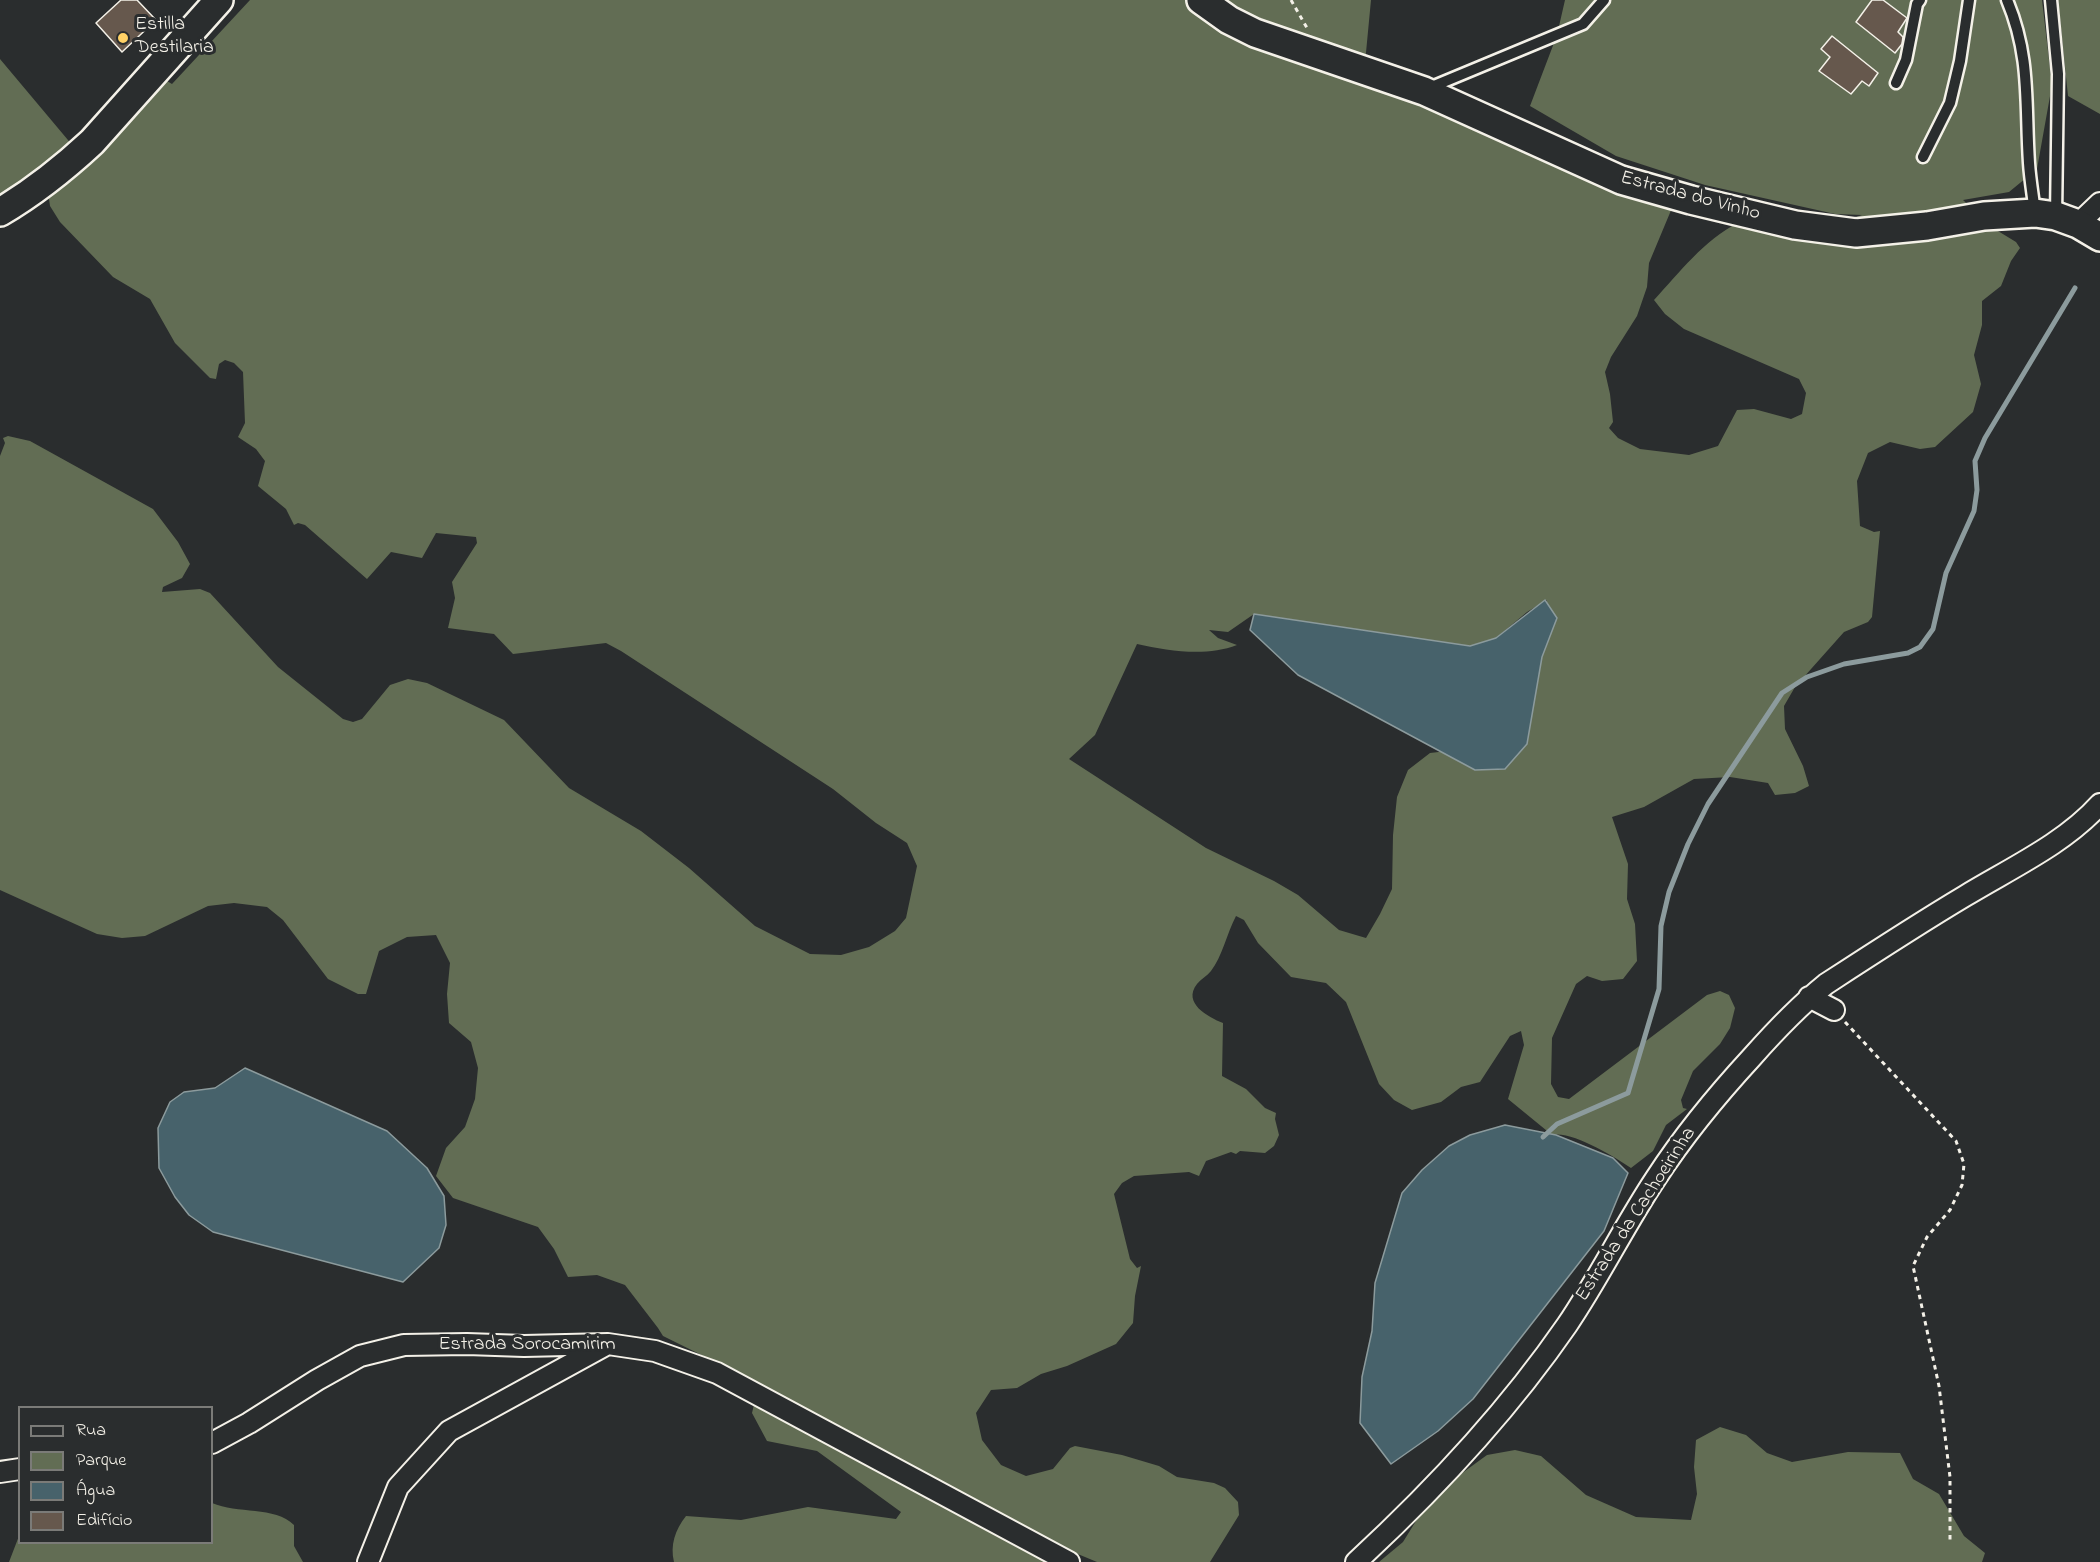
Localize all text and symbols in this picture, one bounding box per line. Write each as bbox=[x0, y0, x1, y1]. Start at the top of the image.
place label: Estilla Destilaria bbox=[135, 14, 214, 61]
marker: Estilla Destilaria bbox=[116, 31, 130, 45]
street label: Estrada do Vinho bbox=[1618, 167, 1762, 227]
street label: Estrada da Cachoeirinha bbox=[1572, 1123, 1702, 1307]
street label: Estrada Sorocamirim bbox=[438, 1334, 616, 1358]
legend bbox=[18, 1406, 213, 1544]
text: Rua bbox=[76, 1418, 106, 1444]
text: Parque bbox=[76, 1448, 126, 1474]
text: Água bbox=[76, 1478, 115, 1504]
text: Edifício bbox=[76, 1508, 132, 1534]

